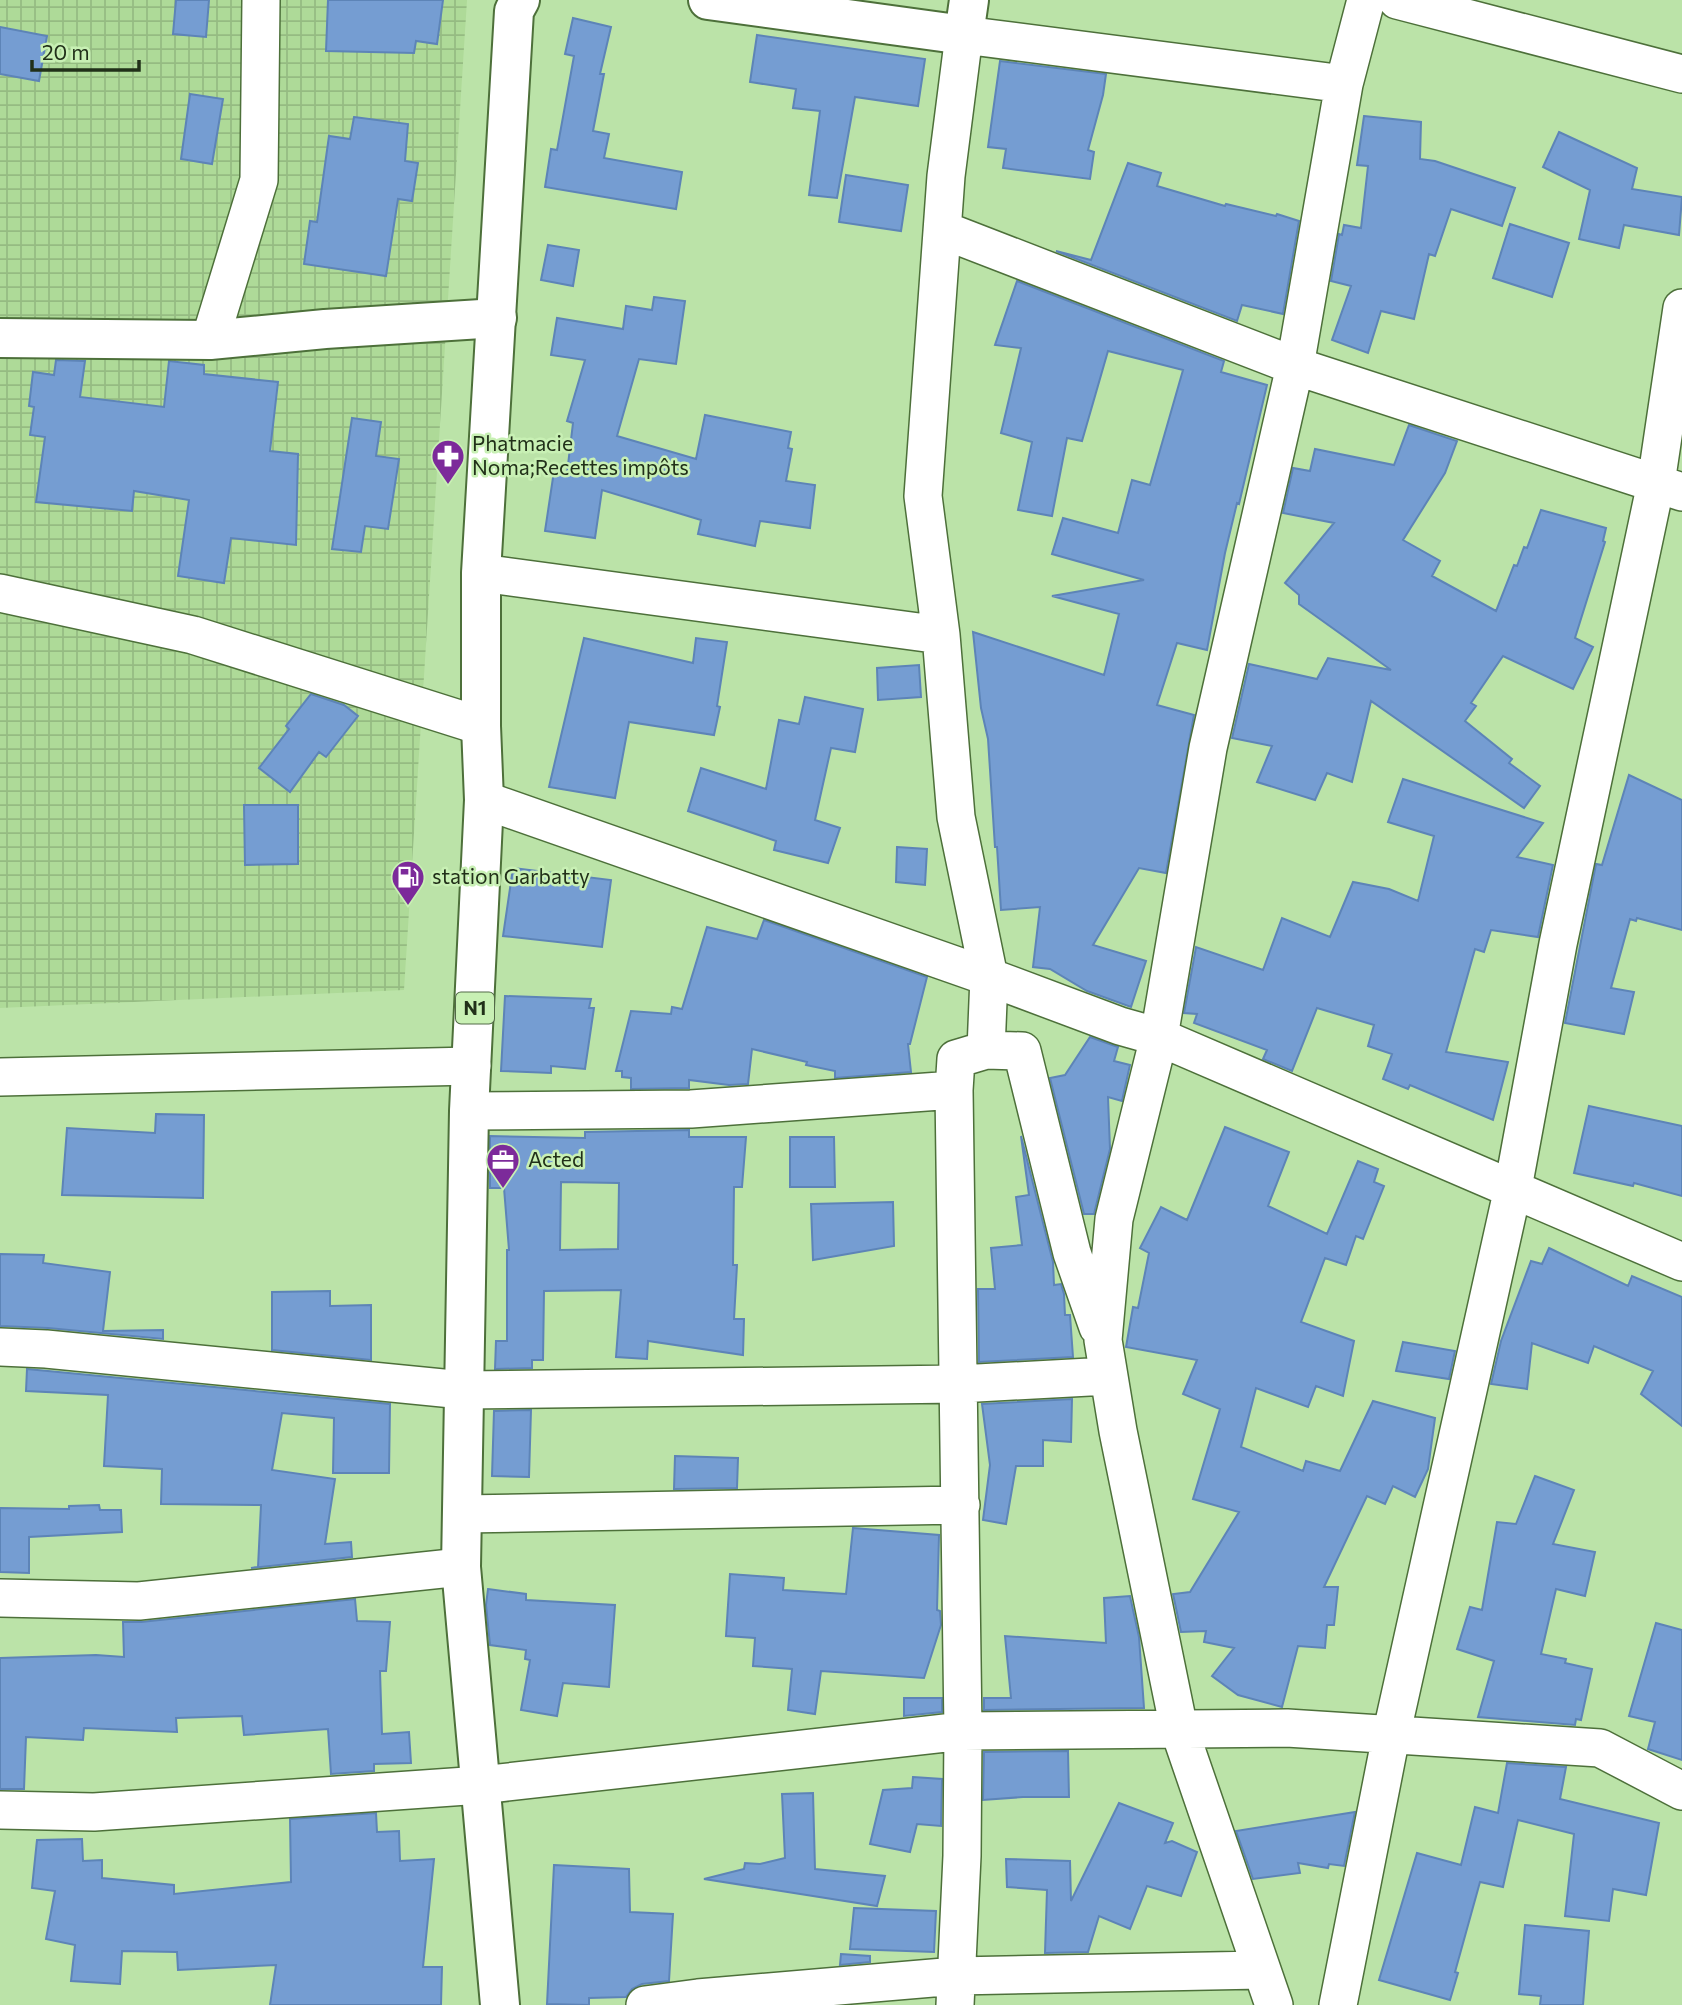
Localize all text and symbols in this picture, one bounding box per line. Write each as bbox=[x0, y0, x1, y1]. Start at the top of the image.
scale bar bbox=[32, 28, 138, 72]
text: 20 m bbox=[42, 39, 90, 64]
place label: Phatmacie Noma;Recettes impôts bbox=[472, 430, 689, 479]
pharmacy icon: Phatmacie Noma;Recettes impôts bbox=[429, 437, 467, 486]
fuel station icon: station Garbatty bbox=[389, 858, 427, 907]
place label: station Garbatty bbox=[432, 863, 590, 888]
road number: N1 bbox=[456, 992, 494, 1024]
office icon: Acted bbox=[484, 1141, 522, 1190]
place label: Acted bbox=[528, 1146, 584, 1171]

